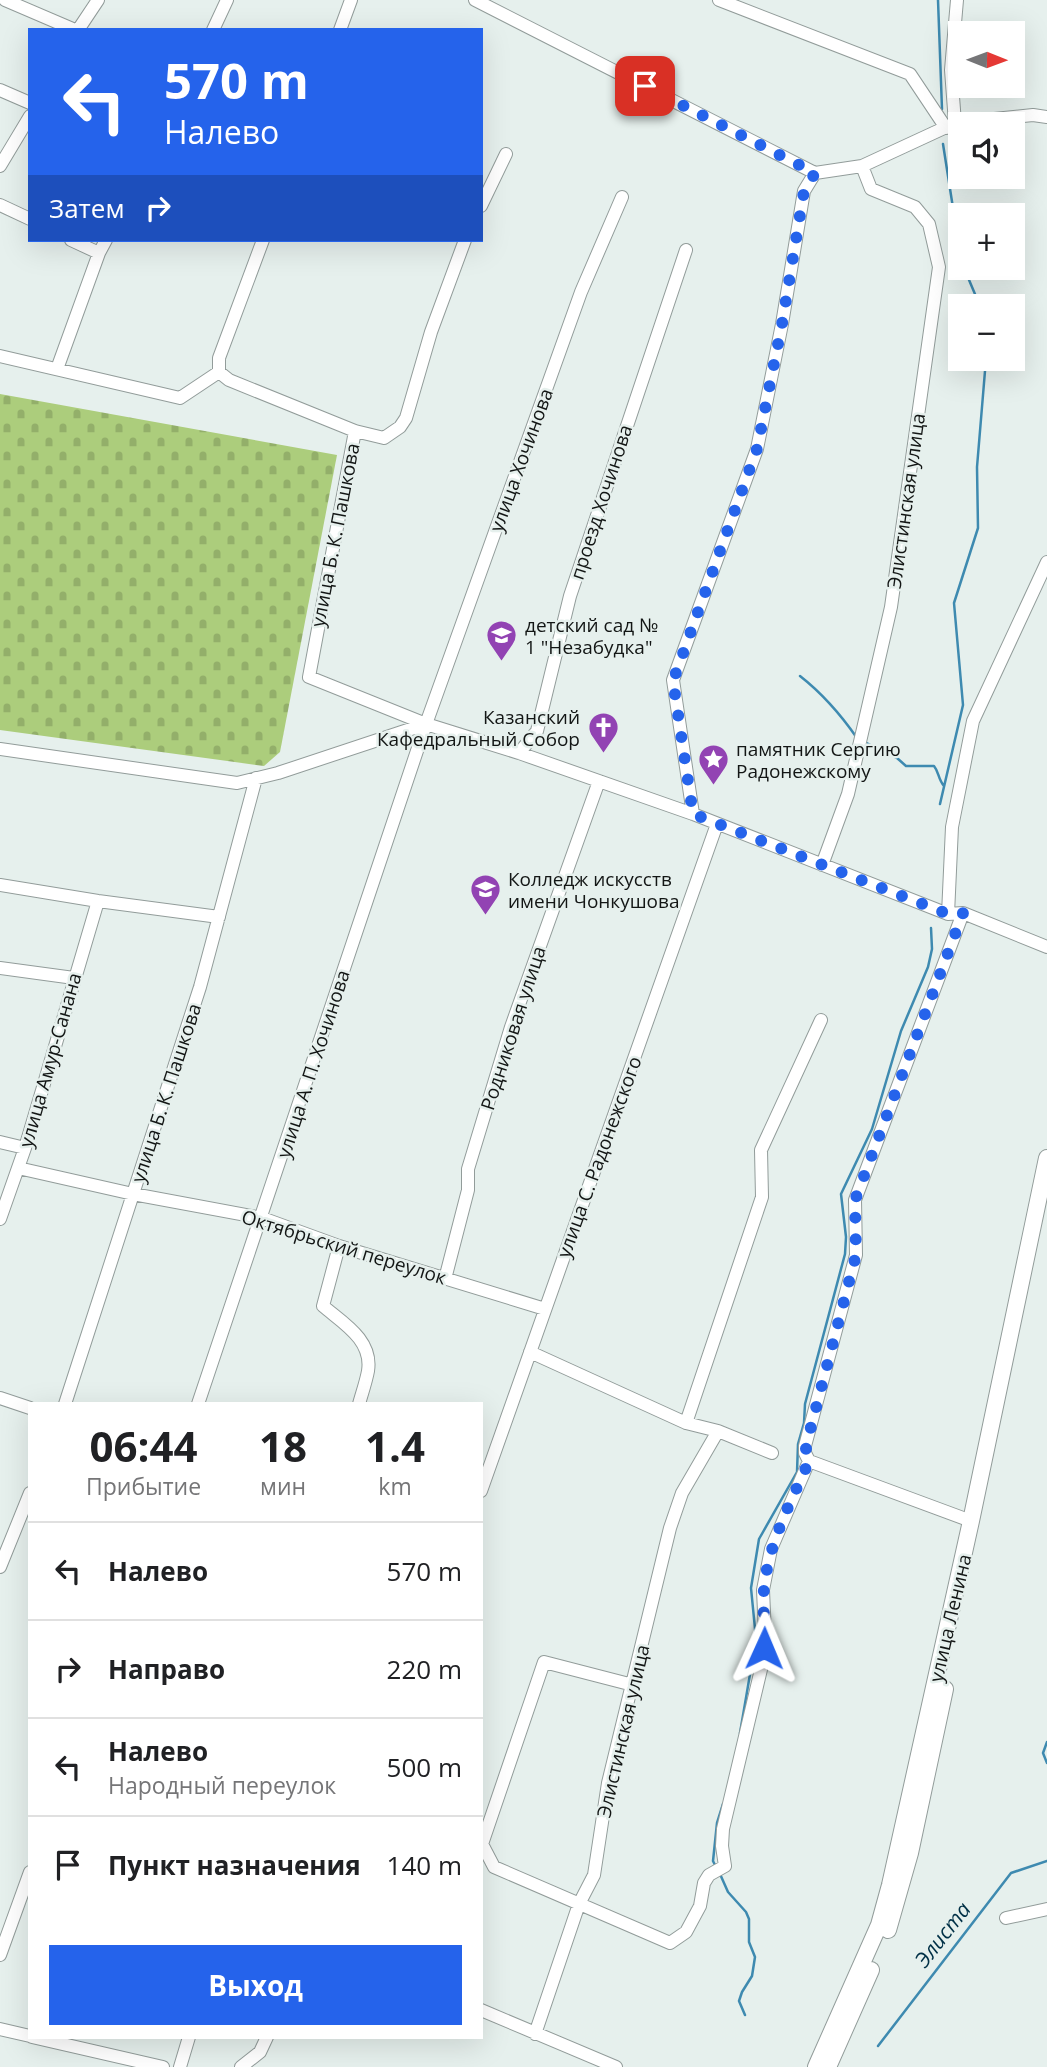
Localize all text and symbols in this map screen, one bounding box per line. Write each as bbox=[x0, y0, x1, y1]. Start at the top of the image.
north arrow bbox=[948, 21, 1026, 98]
map controls bbox=[948, 21, 1025, 371]
text: 570 m bbox=[164, 47, 309, 113]
icon: left bbox=[49, 56, 140, 147]
pin bbox=[615, 56, 675, 116]
icon: arrive bbox=[626, 67, 664, 105]
text: Налево bbox=[164, 110, 279, 153]
button: sound bbox=[948, 112, 1025, 189]
icon: right bbox=[139, 189, 177, 227]
text: Затем bbox=[49, 190, 125, 226]
button: + bbox=[948, 203, 1025, 280]
button: − bbox=[948, 294, 1025, 371]
street label: улица Хочинова bbox=[483, 385, 559, 535]
street label: Элистинская улица bbox=[881, 412, 931, 590]
street label: проезд Хочинова bbox=[564, 421, 638, 583]
street label: улица Б. К. Пашкова bbox=[304, 441, 366, 629]
place label: детский сад № 1 "Незабудка" bbox=[525, 612, 658, 660]
school or university icon: детский сад № 1 "Незабудка" bbox=[485, 619, 519, 663]
place label: Казанский Кафедральный Собор bbox=[377, 704, 580, 752]
church icon: Казанский Кафедральный Собор bbox=[586, 711, 620, 755]
place label: памятник Сергию Радонежскому bbox=[736, 736, 901, 784]
place icon: памятник Сергию Радонежскому bbox=[696, 743, 730, 787]
place label: Колледж искусств имени Чонкушова bbox=[508, 866, 679, 914]
school or university icon: Колледж искусств имени Чонкушова bbox=[468, 873, 502, 917]
street label: Родниковая улица bbox=[474, 943, 552, 1113]
street label: улица А. П. Хочинова bbox=[270, 967, 356, 1161]
street label: улица Амур-Санана bbox=[13, 970, 87, 1150]
street label: улица Б. К. Пашкова bbox=[125, 1000, 207, 1186]
street label: улица С. Радонежского bbox=[550, 1053, 648, 1261]
street label: Октябрьский переулок bbox=[239, 1203, 450, 1291]
text: 06:44 bbox=[89, 1417, 198, 1474]
text: 18 bbox=[259, 1417, 307, 1474]
text: 1.4 bbox=[365, 1417, 425, 1474]
text: Прибытие bbox=[86, 1470, 201, 1502]
text: мин bbox=[260, 1470, 306, 1502]
text: km bbox=[378, 1470, 412, 1502]
street label: улица Ленина bbox=[923, 1551, 977, 1685]
icon: left bbox=[49, 1552, 87, 1590]
text: Налево bbox=[108, 1553, 208, 1589]
text: 570 m bbox=[387, 1553, 462, 1589]
position arrow bbox=[727, 1611, 801, 1685]
street label: Элистинская улица bbox=[590, 1642, 656, 1820]
icon: right bbox=[49, 1650, 87, 1688]
text: Направо bbox=[108, 1651, 225, 1687]
text: 220 m bbox=[387, 1651, 462, 1687]
text: Налево bbox=[108, 1733, 208, 1769]
icon: left bbox=[49, 1748, 87, 1786]
text: 500 m bbox=[387, 1749, 462, 1785]
text: Народный переулок bbox=[108, 1769, 336, 1801]
icon: arrive bbox=[49, 1846, 87, 1884]
text: Пункт назначения bbox=[108, 1847, 361, 1883]
text: 140 m bbox=[387, 1847, 462, 1883]
water label: Элиста bbox=[908, 1896, 977, 1973]
button: Выход bbox=[49, 1945, 462, 2025]

